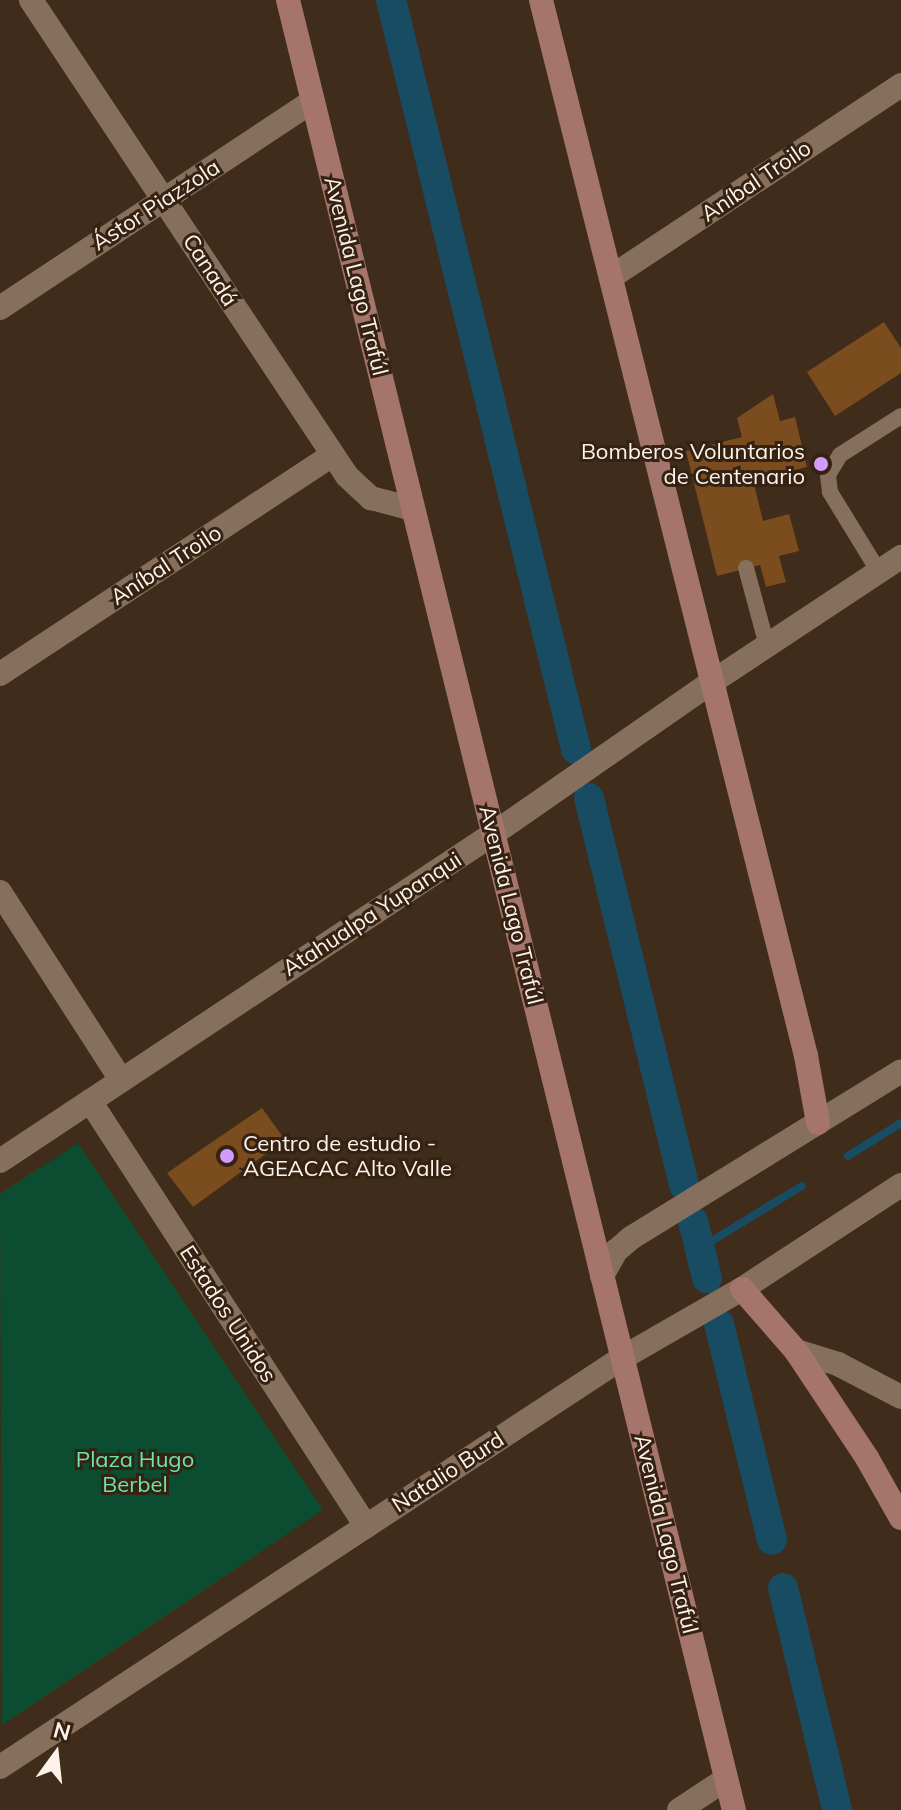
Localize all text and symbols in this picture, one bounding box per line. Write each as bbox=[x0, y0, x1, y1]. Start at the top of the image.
street label: Aníbal Troilo bbox=[696, 135, 816, 227]
street label: Ástor Piazzola bbox=[87, 154, 225, 256]
street label: Avenida Lago Trafúl bbox=[318, 174, 394, 378]
street label: Canadá bbox=[177, 229, 243, 311]
place label: Bomberos Voluntarios de Centenario bbox=[581, 438, 805, 490]
marker: Bomberos Voluntarios de Centenario bbox=[812, 455, 830, 473]
street label: Aníbal Troilo bbox=[106, 519, 226, 611]
street label: Avenida Lago Trafúl bbox=[473, 803, 549, 1007]
street label: Atahualpa Yupanqui bbox=[278, 846, 466, 982]
place label: Centro de estudio - AGEACAC Alto Valle bbox=[243, 1130, 452, 1182]
marker: Centro de estudio - AGEACAC Alto Valle bbox=[218, 1147, 236, 1165]
street label: Estados Unidos bbox=[174, 1241, 282, 1387]
street label: Natalio Burd bbox=[387, 1426, 509, 1518]
street label: Avenida Lago Trafúl bbox=[628, 1432, 704, 1636]
park label: Plaza Hugo Berbel bbox=[76, 1446, 194, 1498]
north arrow bbox=[16, 1714, 96, 1794]
text: N bbox=[51, 1715, 74, 1746]

